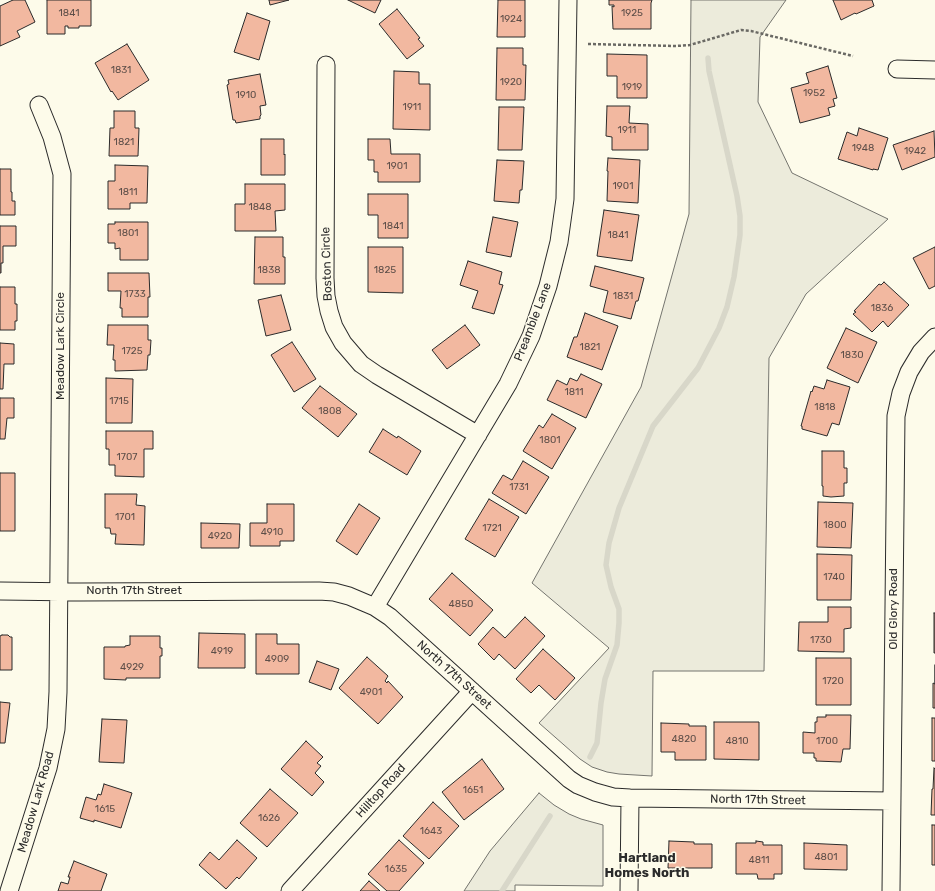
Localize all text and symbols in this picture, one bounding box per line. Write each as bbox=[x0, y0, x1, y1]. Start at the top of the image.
house number: 1841 bbox=[59, 7, 79, 19]
house number: 1925 bbox=[621, 7, 643, 19]
house number: 1924 bbox=[500, 13, 522, 25]
house number: 1831 bbox=[111, 64, 131, 76]
house number: 1920 bbox=[500, 76, 522, 88]
house number: 1919 bbox=[622, 81, 642, 93]
house number: 1952 bbox=[803, 87, 825, 99]
house number: 1910 bbox=[236, 89, 256, 101]
house number: 1911 bbox=[403, 101, 421, 113]
house number: 1911 bbox=[618, 124, 636, 136]
house number: 1821 bbox=[114, 136, 134, 148]
house number: 1948 bbox=[852, 142, 874, 154]
house number: 1942 bbox=[904, 145, 926, 157]
house number: 1901 bbox=[387, 160, 407, 172]
house number: 1901 bbox=[613, 180, 633, 192]
house number: 1811 bbox=[118, 186, 138, 198]
house number: 1848 bbox=[248, 201, 272, 213]
house number: 1841 bbox=[383, 220, 403, 232]
house number: 1801 bbox=[117, 227, 139, 239]
street label: Boston Circle bbox=[319, 227, 335, 301]
house number: 1841 bbox=[608, 229, 628, 241]
house number: 1838 bbox=[257, 264, 281, 276]
house number: 1825 bbox=[374, 264, 396, 276]
street label: Preamble Lane bbox=[511, 281, 555, 363]
house number: 1733 bbox=[124, 288, 146, 300]
house number: 1831 bbox=[613, 290, 633, 302]
street label: Meadow Lark Circle bbox=[54, 292, 68, 400]
house number: 1836 bbox=[871, 302, 893, 314]
house number: 1821 bbox=[580, 341, 600, 353]
house number: 1725 bbox=[121, 345, 143, 357]
house number: 1830 bbox=[841, 349, 863, 361]
house number: 1811 bbox=[564, 386, 584, 398]
house number: 1715 bbox=[109, 395, 129, 407]
house number: 1818 bbox=[814, 401, 836, 413]
house number: 1808 bbox=[318, 405, 342, 417]
house number: 1801 bbox=[539, 434, 561, 446]
house number: 1707 bbox=[117, 451, 137, 463]
house number: 1731 bbox=[509, 481, 529, 493]
house number: 1701 bbox=[115, 511, 135, 523]
house number: 1800 bbox=[823, 519, 847, 531]
house number: 1721 bbox=[482, 522, 502, 534]
house number: 4910 bbox=[261, 526, 283, 538]
house number: 4920 bbox=[208, 530, 232, 542]
street label: Old Glory Road bbox=[887, 568, 901, 650]
house number: 1740 bbox=[823, 571, 845, 583]
street label: North 17th Street bbox=[86, 584, 182, 598]
house number: 4850 bbox=[449, 598, 473, 610]
house number: 1730 bbox=[810, 634, 832, 646]
street label: North 17th Street bbox=[414, 638, 494, 712]
house number: 4919 bbox=[211, 645, 233, 657]
house number: 4909 bbox=[265, 653, 289, 665]
house number: 4929 bbox=[120, 661, 144, 673]
house number: 1720 bbox=[822, 675, 844, 687]
house number: 4901 bbox=[360, 686, 382, 698]
house number: 4820 bbox=[672, 733, 696, 745]
house number: 4810 bbox=[725, 735, 749, 747]
house number: 1700 bbox=[816, 735, 838, 747]
street label: Meadow Lark Road bbox=[15, 750, 57, 854]
street label: Hilltop Road bbox=[353, 761, 409, 821]
house number: 1651 bbox=[463, 784, 483, 796]
street label: North 17th Street bbox=[710, 792, 806, 808]
house number: 1615 bbox=[95, 803, 115, 815]
house number: 1626 bbox=[258, 812, 280, 824]
house number: 1643 bbox=[420, 825, 442, 837]
district label: Hartland Homes North bbox=[605, 850, 689, 881]
house number: 4801 bbox=[814, 851, 838, 863]
house number: 4811 bbox=[748, 854, 770, 866]
house number: 1635 bbox=[385, 863, 407, 875]

